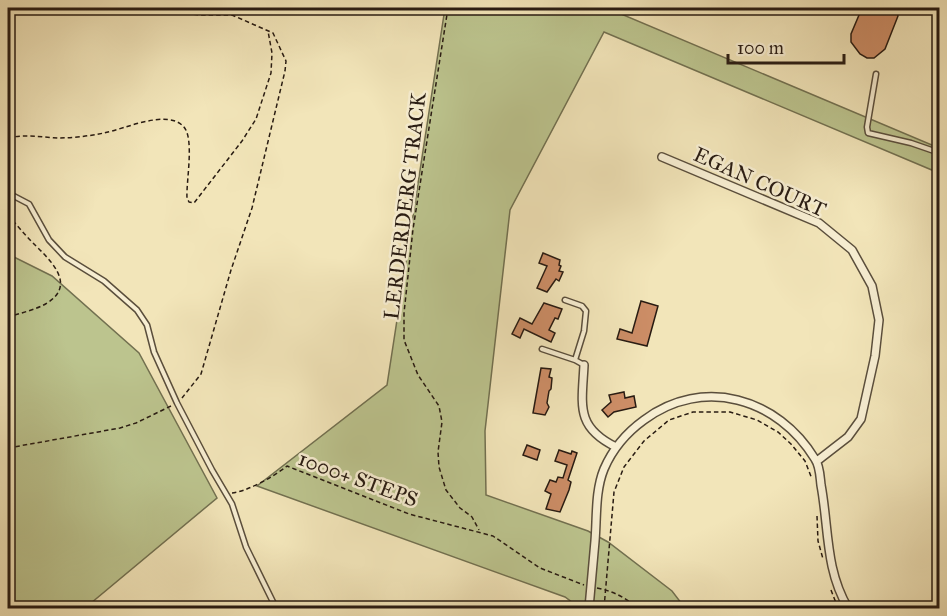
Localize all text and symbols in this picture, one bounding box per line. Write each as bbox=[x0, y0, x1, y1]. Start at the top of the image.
scale bar bbox=[728, 27, 844, 65]
text: 100 m bbox=[737, 37, 784, 59]
street label: LERDERDERG TRACK bbox=[378, 90, 432, 321]
street label: EGAN COURT bbox=[690, 141, 830, 223]
street label: 1000+ STEPS bbox=[295, 445, 421, 513]

